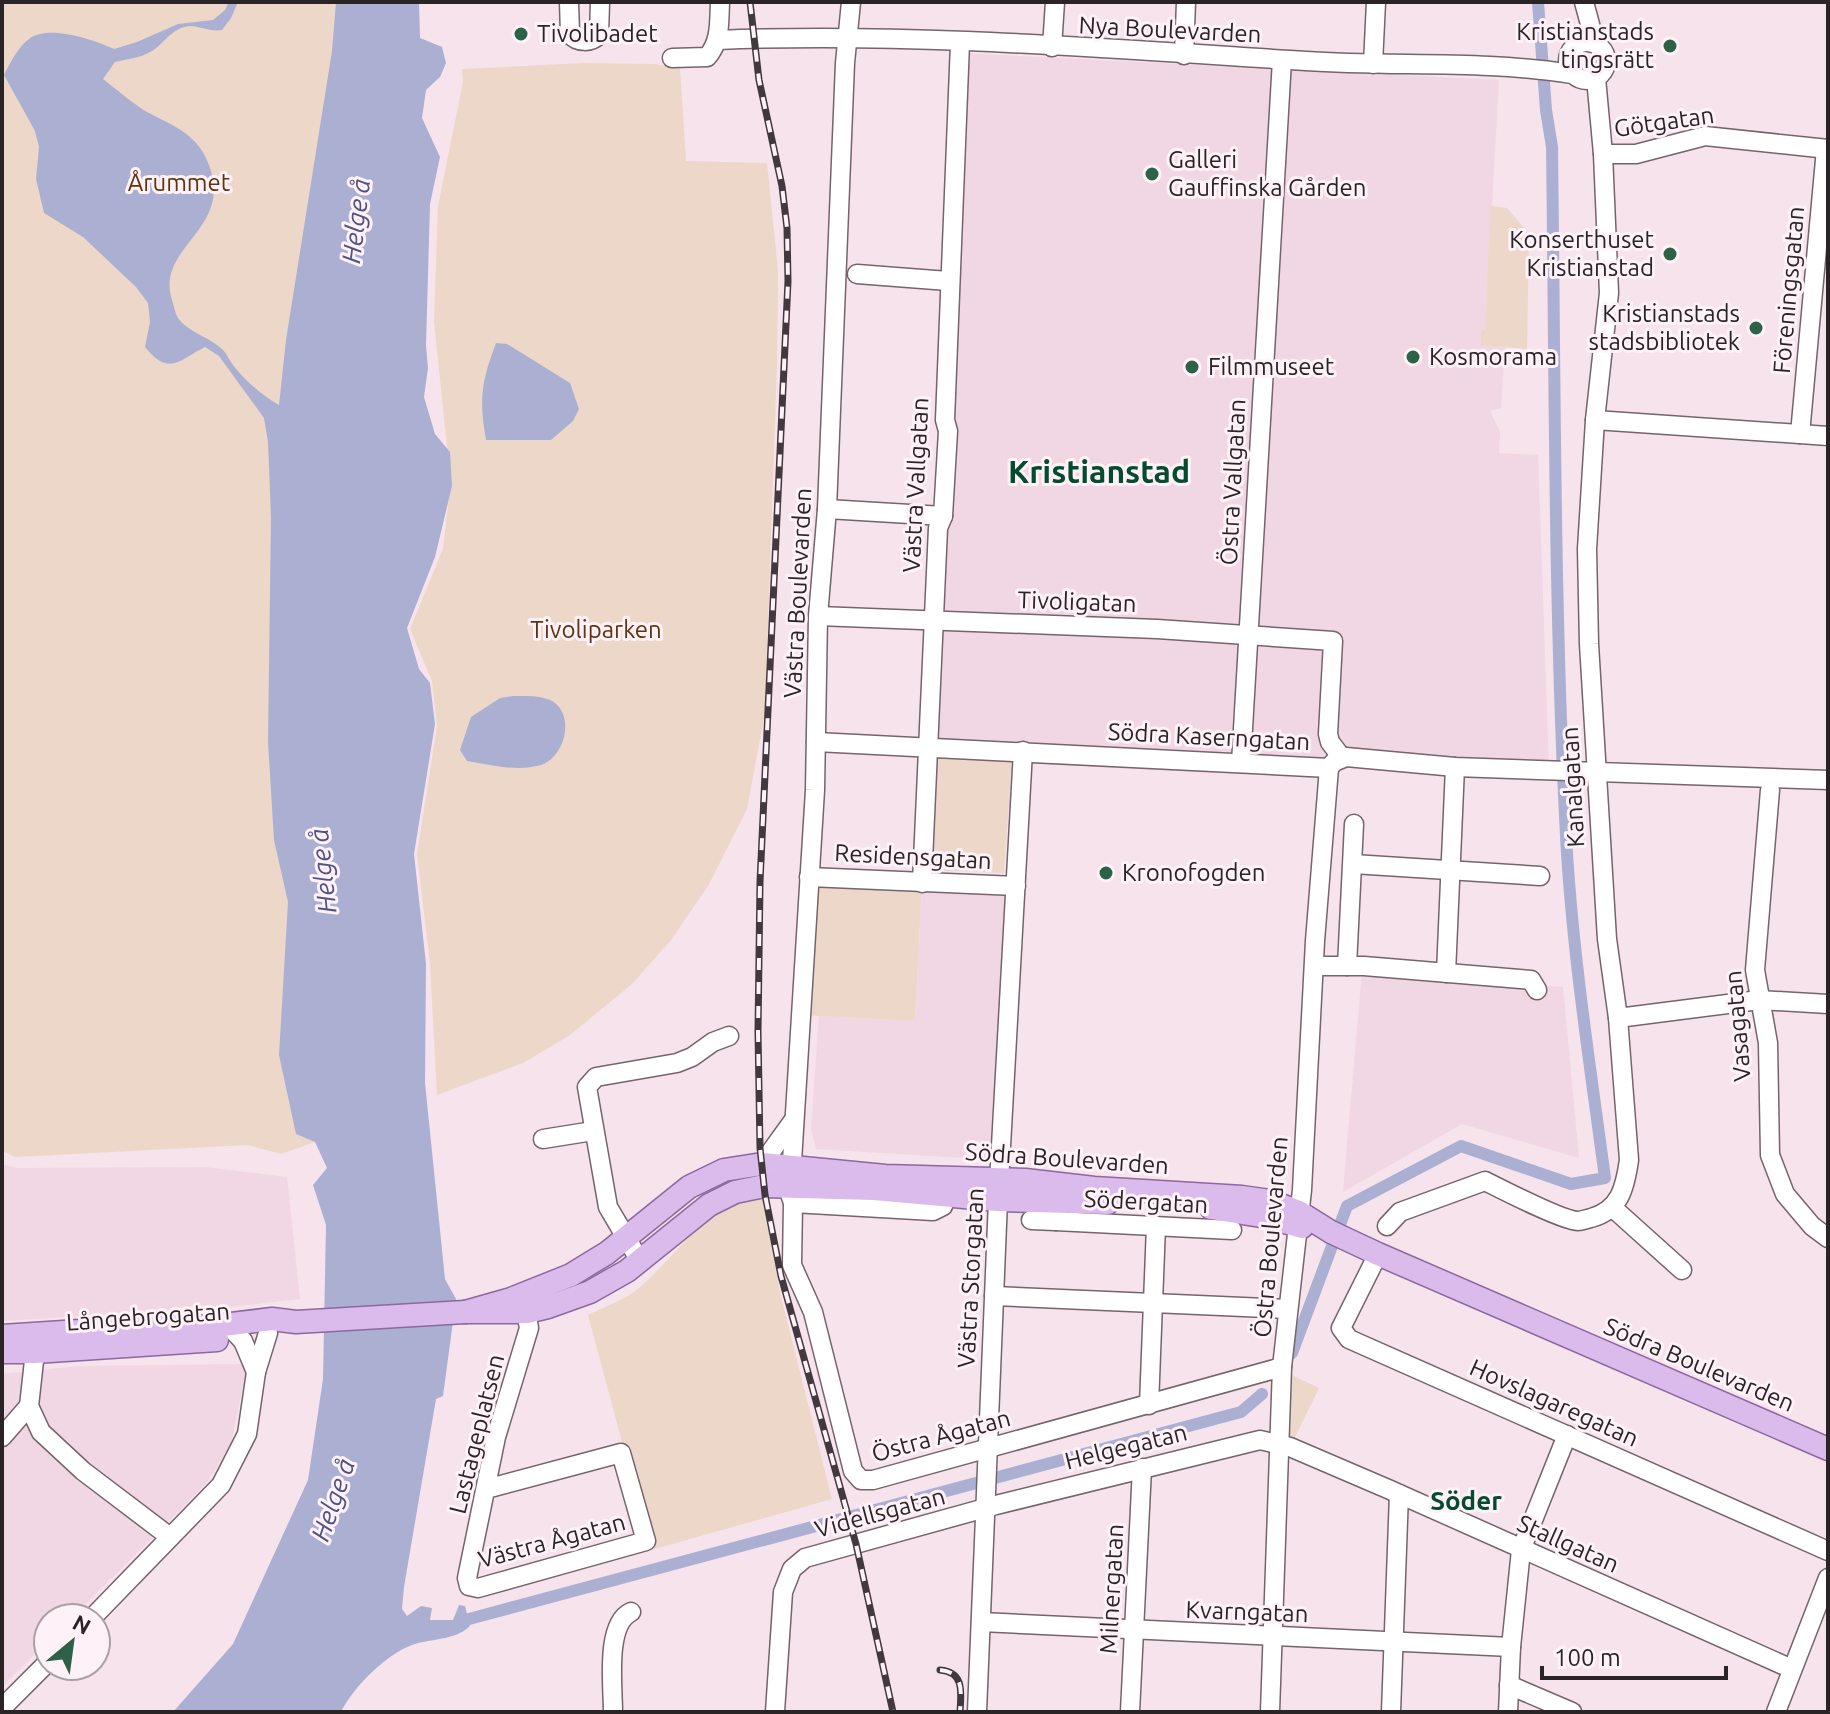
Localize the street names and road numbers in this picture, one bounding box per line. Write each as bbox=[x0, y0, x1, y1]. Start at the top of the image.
street label: Nya Boulevarden bbox=[1078, 11, 1262, 48]
street label: Götgatan bbox=[1612, 101, 1716, 142]
street label: Föreningsgatan bbox=[1768, 205, 1809, 375]
street label: Västra Vallgatan bbox=[897, 397, 934, 573]
street label: Östra Vallgatan bbox=[1215, 398, 1250, 566]
street label: Västra Boulevarden bbox=[779, 487, 816, 699]
street label: Tivoligatan bbox=[1017, 586, 1137, 617]
street label: Södra Kaserngatan bbox=[1107, 718, 1311, 755]
street label: Kanalgatan bbox=[1556, 726, 1589, 848]
street label: Residensgatan bbox=[834, 839, 992, 874]
street label: Vasagatan bbox=[1719, 969, 1756, 1083]
street label: Östra Boulevarden bbox=[1248, 1135, 1293, 1339]
street label: Södra Boulevarden bbox=[964, 1138, 1170, 1179]
street label: Södergatan bbox=[1083, 1185, 1209, 1218]
street label: Västra Storgatan bbox=[952, 1187, 989, 1369]
street label: Långebrogatan bbox=[65, 1297, 231, 1336]
street label: Södra Boulevarden bbox=[1600, 1312, 1798, 1417]
street label: Lastageplatsen bbox=[444, 1351, 509, 1516]
street label: Hovslagaregatan bbox=[1466, 1353, 1643, 1452]
street label: Östra Ågatan bbox=[869, 1404, 1013, 1467]
street label: Helgegatan bbox=[1062, 1418, 1190, 1475]
street label: Videllsgatan bbox=[812, 1482, 948, 1543]
street label: Västra Ågatan bbox=[475, 1508, 628, 1573]
street label: Stallgatan bbox=[1513, 1509, 1623, 1578]
street label: Milnergatan bbox=[1095, 1523, 1128, 1655]
street label: Kvarngatan bbox=[1185, 1596, 1309, 1627]

